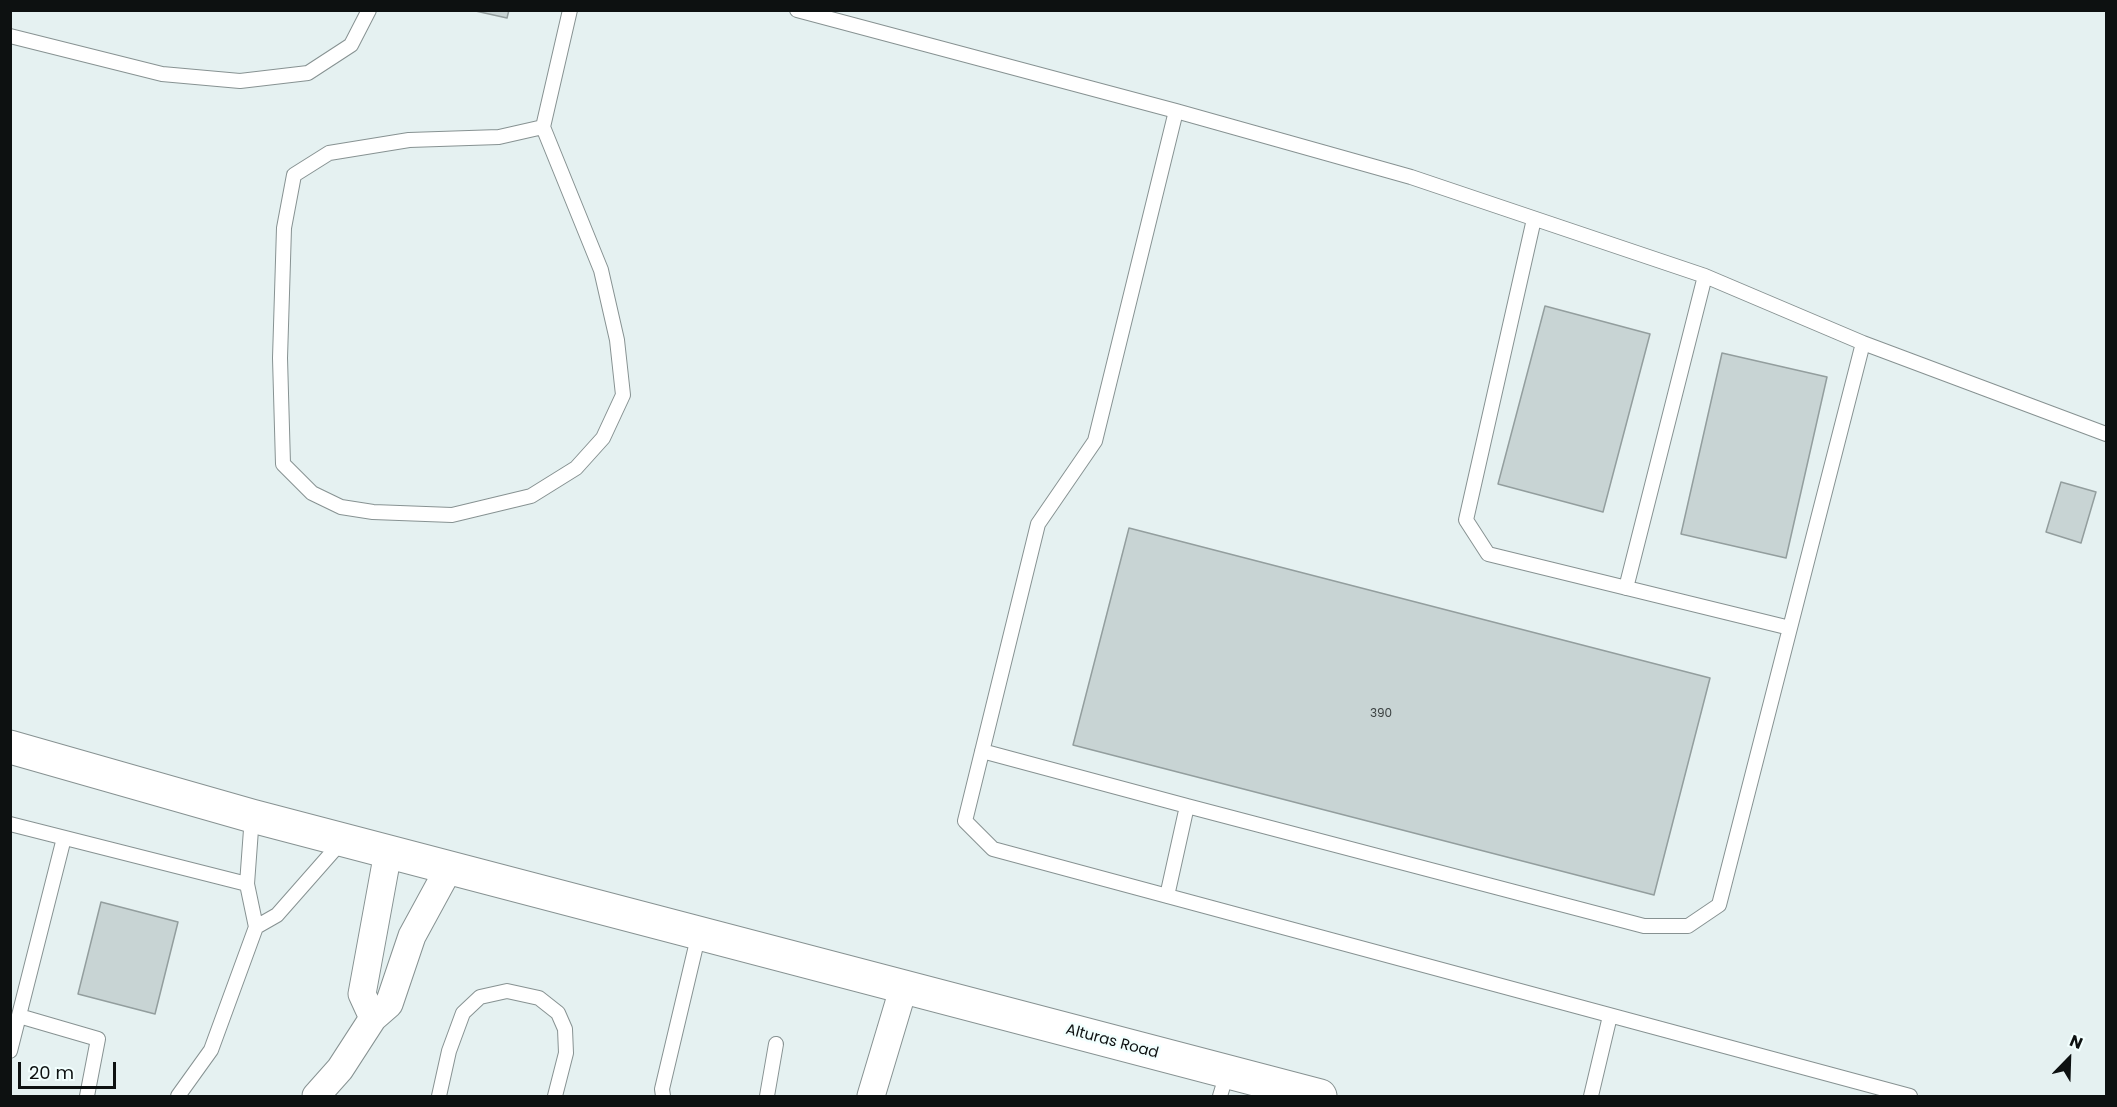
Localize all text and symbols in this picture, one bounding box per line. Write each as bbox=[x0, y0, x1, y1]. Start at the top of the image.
house number: 390 bbox=[1370, 707, 1392, 721]
street label: Alturas Road bbox=[1064, 1021, 1160, 1063]
north arrow bbox=[2039, 1029, 2099, 1089]
text: N bbox=[2066, 1029, 2086, 1055]
scale bar bbox=[21, 1050, 118, 1088]
text: 20 m bbox=[29, 1060, 74, 1085]

